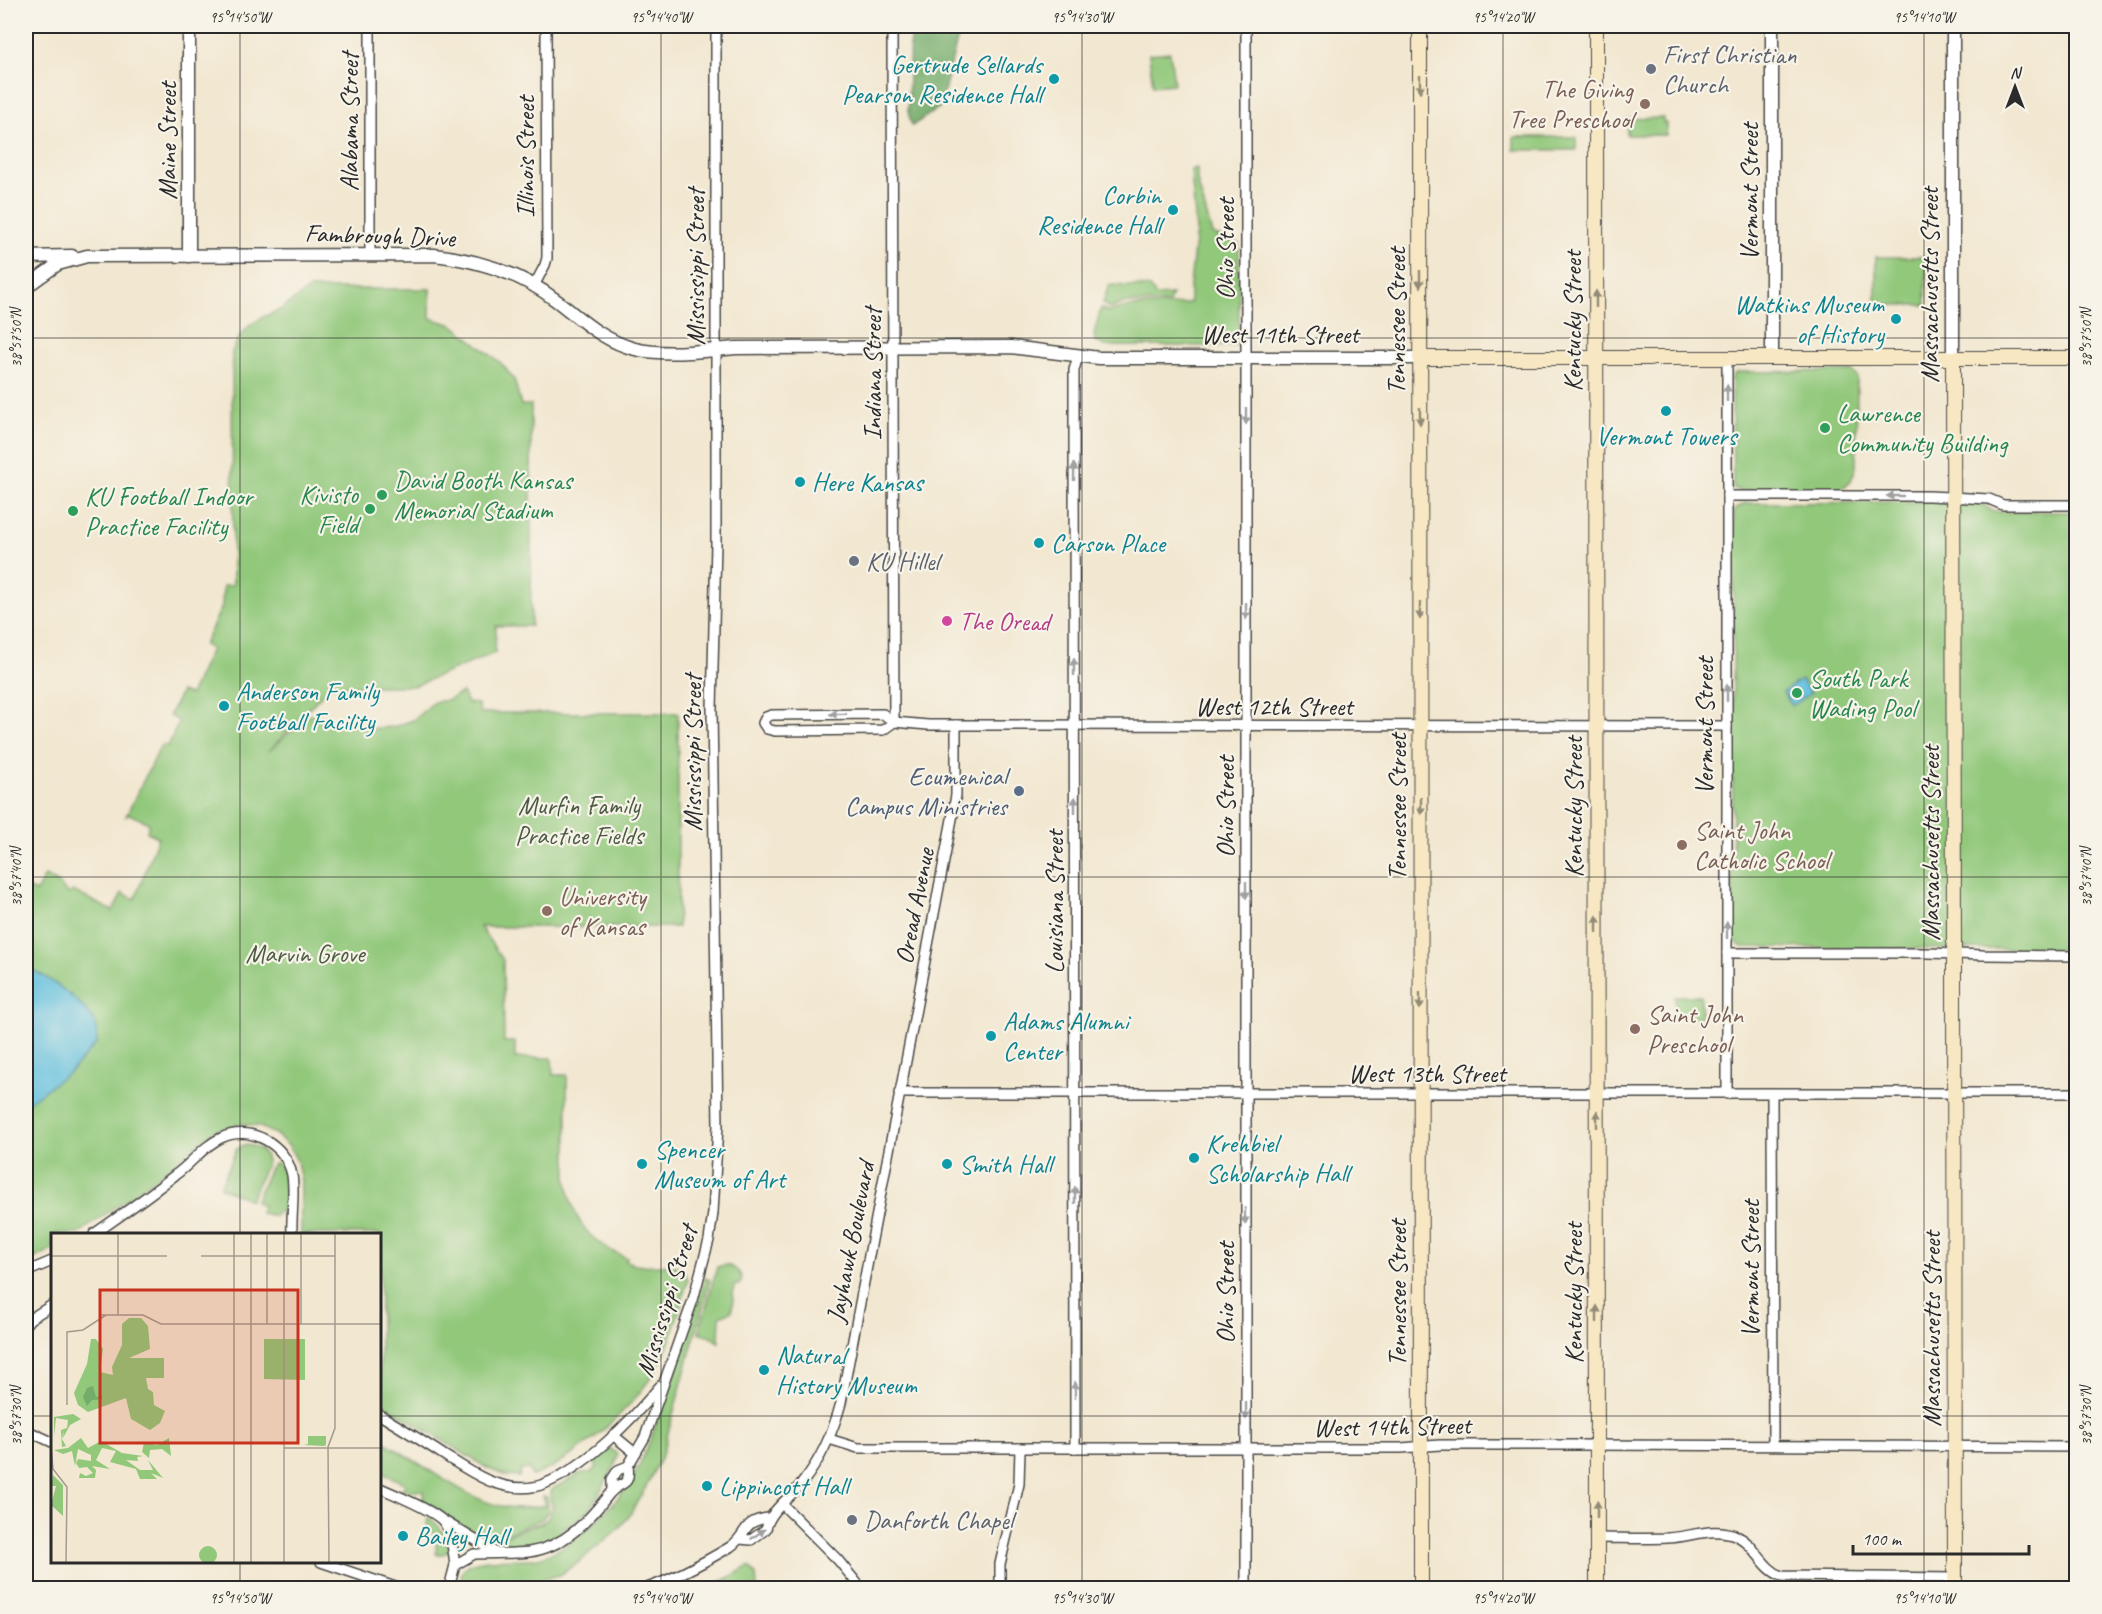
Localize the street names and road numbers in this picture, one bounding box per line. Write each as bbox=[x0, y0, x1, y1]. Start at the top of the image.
street label: Alabama Street bbox=[333, 49, 366, 191]
street label: Maine Street bbox=[151, 80, 184, 200]
street label: Illinois Street bbox=[509, 94, 542, 218]
street label: Vermont Street bbox=[1733, 121, 1766, 261]
street label: Mississippi Street bbox=[679, 185, 712, 345]
street label: Massachusetts Street bbox=[1913, 185, 1946, 383]
street label: Ohio Street bbox=[1209, 196, 1242, 300]
street label: Fambrough Drive bbox=[304, 216, 457, 255]
street label: Tennessee Street bbox=[1380, 245, 1413, 394]
street label: Kentucky Street bbox=[1556, 248, 1589, 391]
street label: Indiana Street bbox=[856, 304, 889, 440]
street label: West 11th Street bbox=[1201, 318, 1361, 351]
street label: Vermont Street bbox=[1688, 655, 1721, 795]
street label: Mississippi Street bbox=[676, 671, 709, 831]
street label: West 12th Street bbox=[1195, 690, 1355, 723]
street label: Tennessee Street bbox=[1381, 731, 1414, 880]
street label: Kentucky Street bbox=[1557, 734, 1590, 877]
street label: Massachusetts Street bbox=[1914, 743, 1947, 941]
street label: Ohio Street bbox=[1209, 754, 1242, 858]
street label: Louisiana Street bbox=[1038, 828, 1071, 974]
street label: Oread Avenue bbox=[887, 844, 942, 967]
street label: West 13th Street bbox=[1348, 1057, 1508, 1090]
street label: Jayhawk Boulevard bbox=[818, 1155, 883, 1327]
street label: Vermont Street bbox=[1734, 1198, 1767, 1338]
street label: Tennessee Street bbox=[1381, 1217, 1414, 1366]
street label: Mississippi Street bbox=[628, 1218, 706, 1381]
street label: Kentucky Street bbox=[1557, 1220, 1590, 1363]
street label: Massachusetts Street bbox=[1915, 1229, 1948, 1427]
street label: Ohio Street bbox=[1209, 1240, 1242, 1344]
street label: West 14th Street bbox=[1313, 1409, 1473, 1444]

